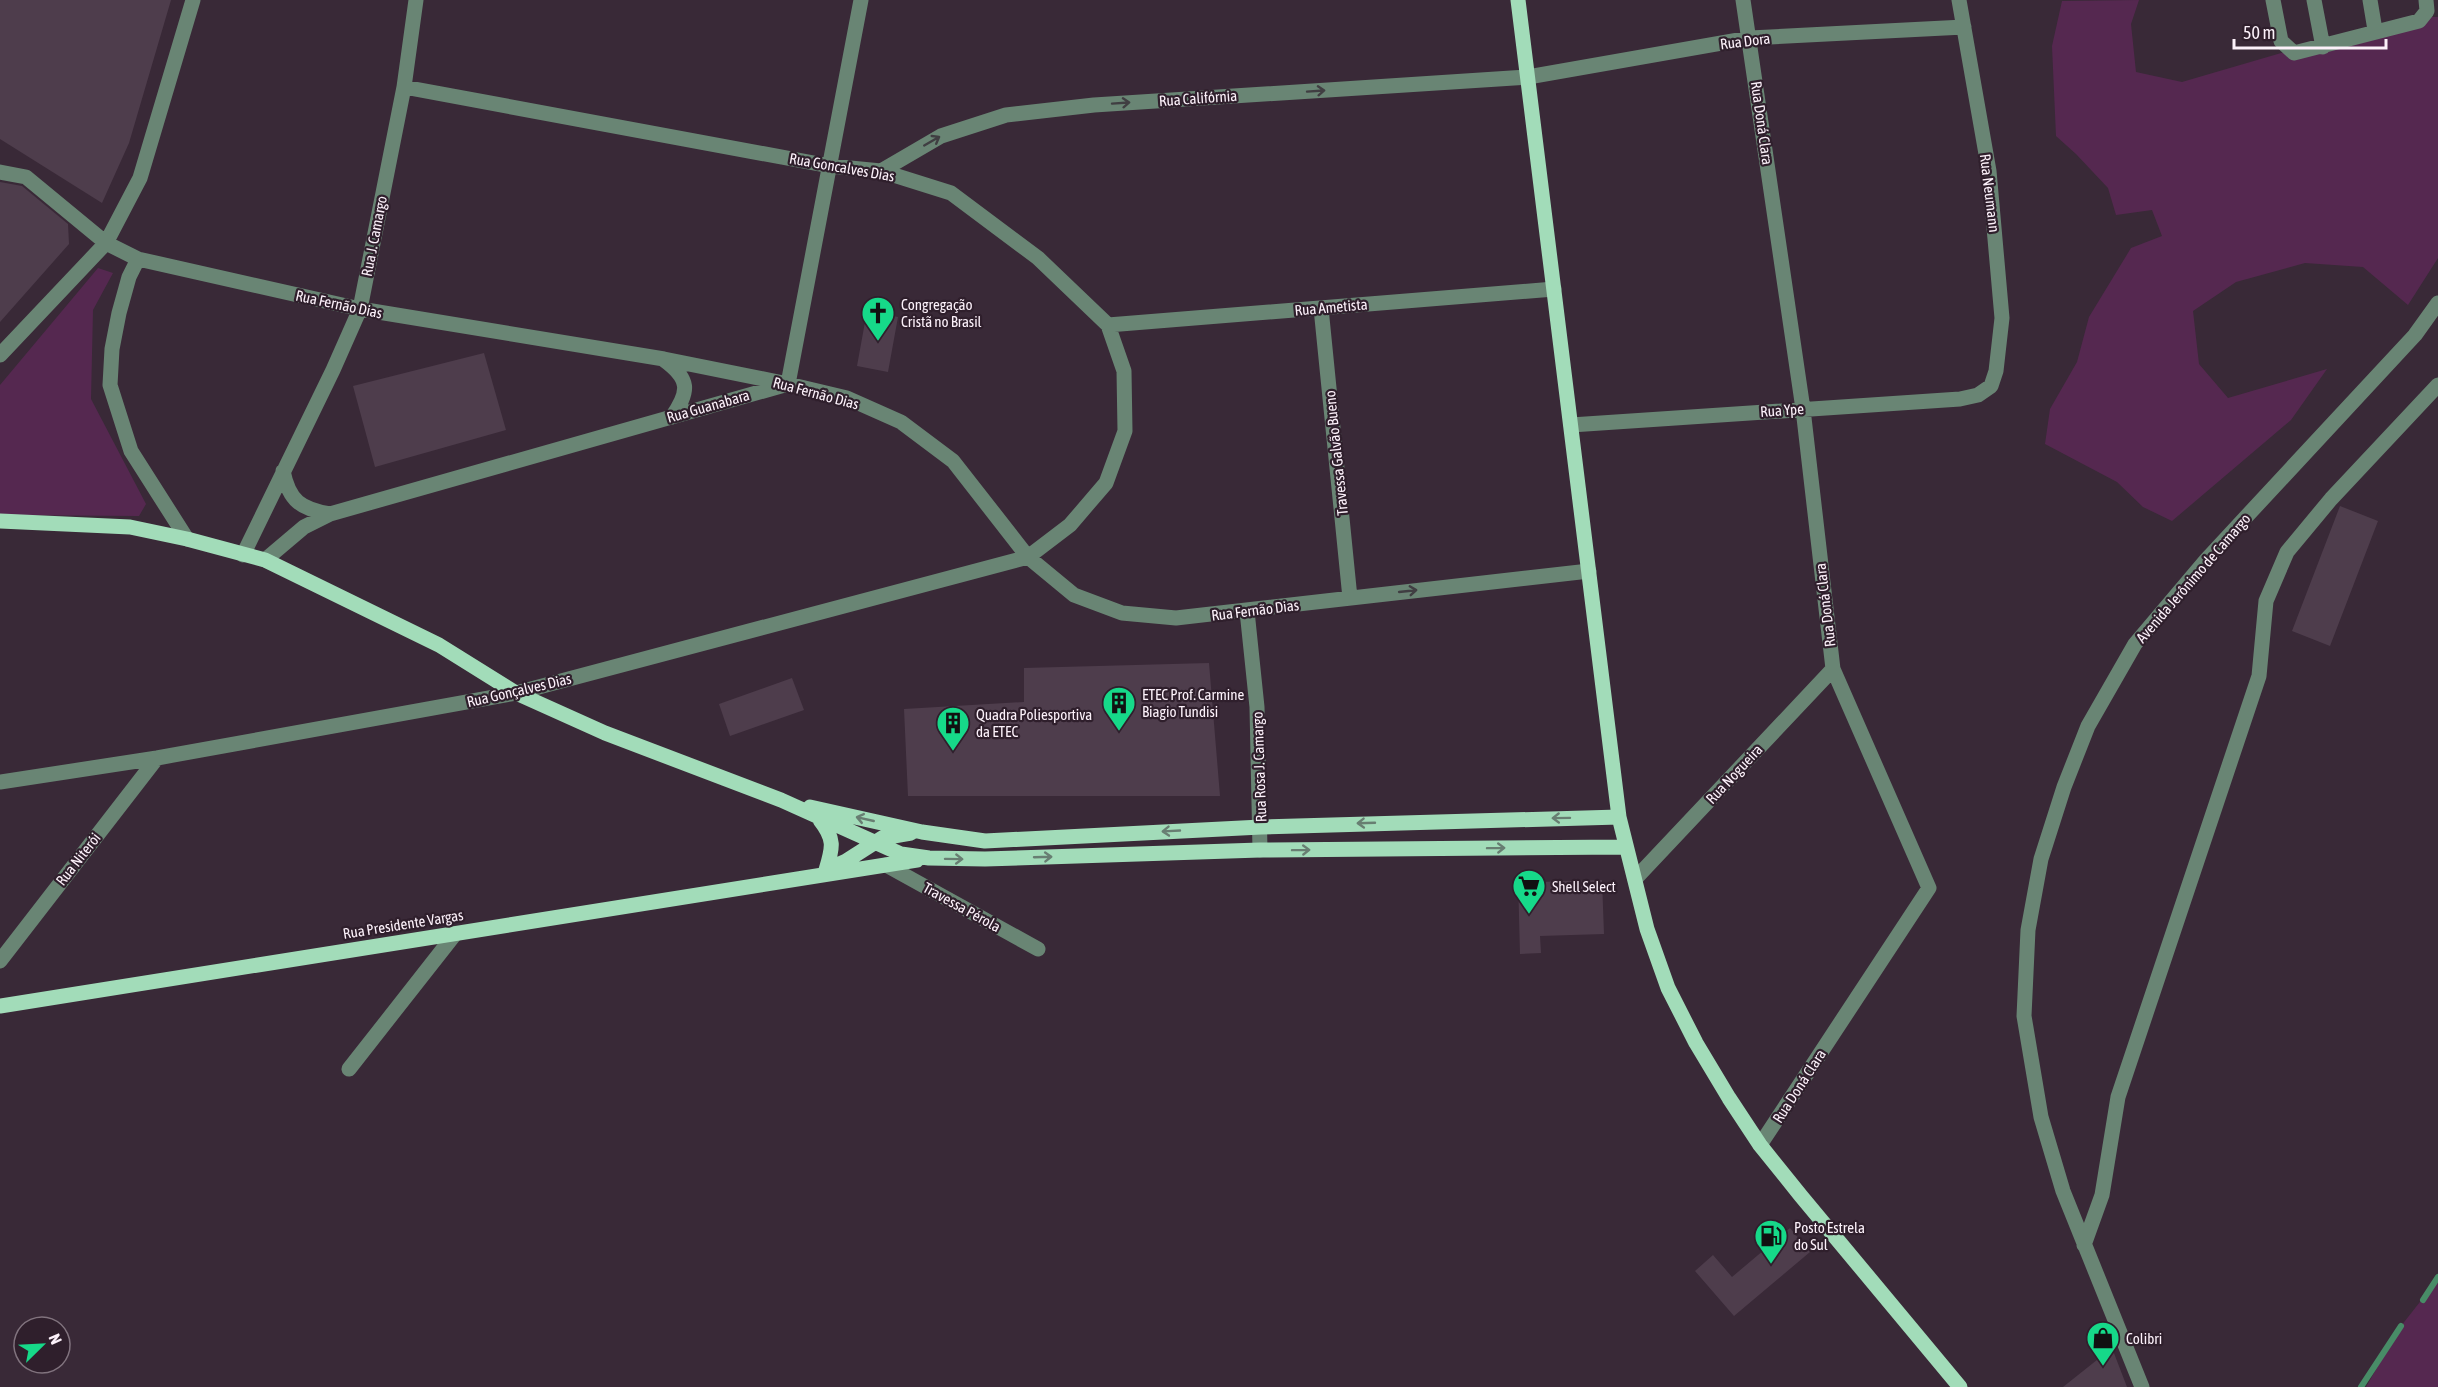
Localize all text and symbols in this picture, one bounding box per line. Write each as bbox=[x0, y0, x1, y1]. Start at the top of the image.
scale bar bbox=[2234, 12, 2386, 50]
text: 50 m bbox=[2243, 22, 2275, 43]
street label: Rua Dora bbox=[1719, 29, 1771, 53]
street label: Rua Doná Clara bbox=[1748, 80, 1776, 166]
one-way arrow bbox=[1306, 85, 1326, 96]
street label: Rua Califórnia bbox=[1158, 87, 1238, 109]
one-way arrow bbox=[1111, 97, 1131, 108]
one-way arrow bbox=[923, 135, 940, 147]
street label: Rua Goncalves Dias bbox=[788, 149, 896, 185]
street label: Rua Neumann bbox=[1977, 153, 2003, 233]
street label: Rua J. Camargo bbox=[358, 194, 390, 278]
street label: Rua Fernão Dias bbox=[294, 287, 384, 321]
church icon: Congregação Cristã no Brasil bbox=[860, 295, 896, 342]
street label: Rua Ametista bbox=[1294, 295, 1368, 319]
place label: Congregação Cristã no Brasil bbox=[901, 296, 982, 330]
street label: Rua Fernão Dias bbox=[771, 373, 861, 413]
street label: Rua Guanabara bbox=[665, 386, 751, 426]
street label: Travessa Galvão Bueno bbox=[1321, 390, 1351, 516]
street label: Rua Ype bbox=[1760, 400, 1805, 420]
street label: Avenida Jerônimo de Camargo bbox=[2132, 510, 2254, 646]
street label: Rua Doná Clara bbox=[1811, 562, 1839, 648]
one-way arrow bbox=[1398, 586, 1418, 597]
street label: Rua Fernão Dias bbox=[1210, 596, 1300, 624]
street label: Rua Gonçalves Dias bbox=[465, 670, 573, 710]
building icon: ETEC Prof. Carmine Biagio Tundisi bbox=[1101, 685, 1137, 732]
place label: ETEC Prof. Carmine Biagio Tundisi bbox=[1142, 686, 1245, 720]
building icon: Quadra Poliesportiva da ETEC bbox=[935, 705, 971, 752]
place label: Quadra Poliesportiva da ETEC bbox=[976, 706, 1092, 740]
street label: Rua Rosa J. Camargo bbox=[1249, 711, 1269, 823]
street label: Rua Nogueira bbox=[1702, 741, 1766, 807]
one-way arrow bbox=[1551, 812, 1571, 824]
one-way arrow bbox=[856, 813, 875, 825]
one-way arrow bbox=[1356, 818, 1376, 829]
one-way arrow bbox=[1162, 826, 1182, 837]
street label: Rua Niterói bbox=[52, 829, 104, 889]
one-way arrow bbox=[1486, 842, 1506, 853]
one-way arrow bbox=[1291, 844, 1311, 856]
one-way arrow bbox=[1033, 852, 1053, 863]
one-way arrow bbox=[943, 853, 963, 865]
supermarket icon: Shell Select bbox=[1511, 868, 1547, 915]
place label: Shell Select bbox=[1552, 878, 1616, 895]
street label: Travessa Pérola bbox=[920, 879, 1004, 935]
street label: Rua Presidente Vargas bbox=[342, 906, 464, 942]
street label: Rua Doná Clara bbox=[1769, 1046, 1829, 1126]
fuel station icon: Posto Estrela do Sul bbox=[1753, 1218, 1789, 1265]
place label: Posto Estrela do Sul bbox=[1794, 1219, 1865, 1253]
north arrow bbox=[12, 1315, 72, 1375]
shop icon: Colibri bbox=[2085, 1320, 2121, 1367]
place label: Colibri bbox=[2126, 1330, 2162, 1347]
text: N bbox=[46, 1331, 66, 1347]

